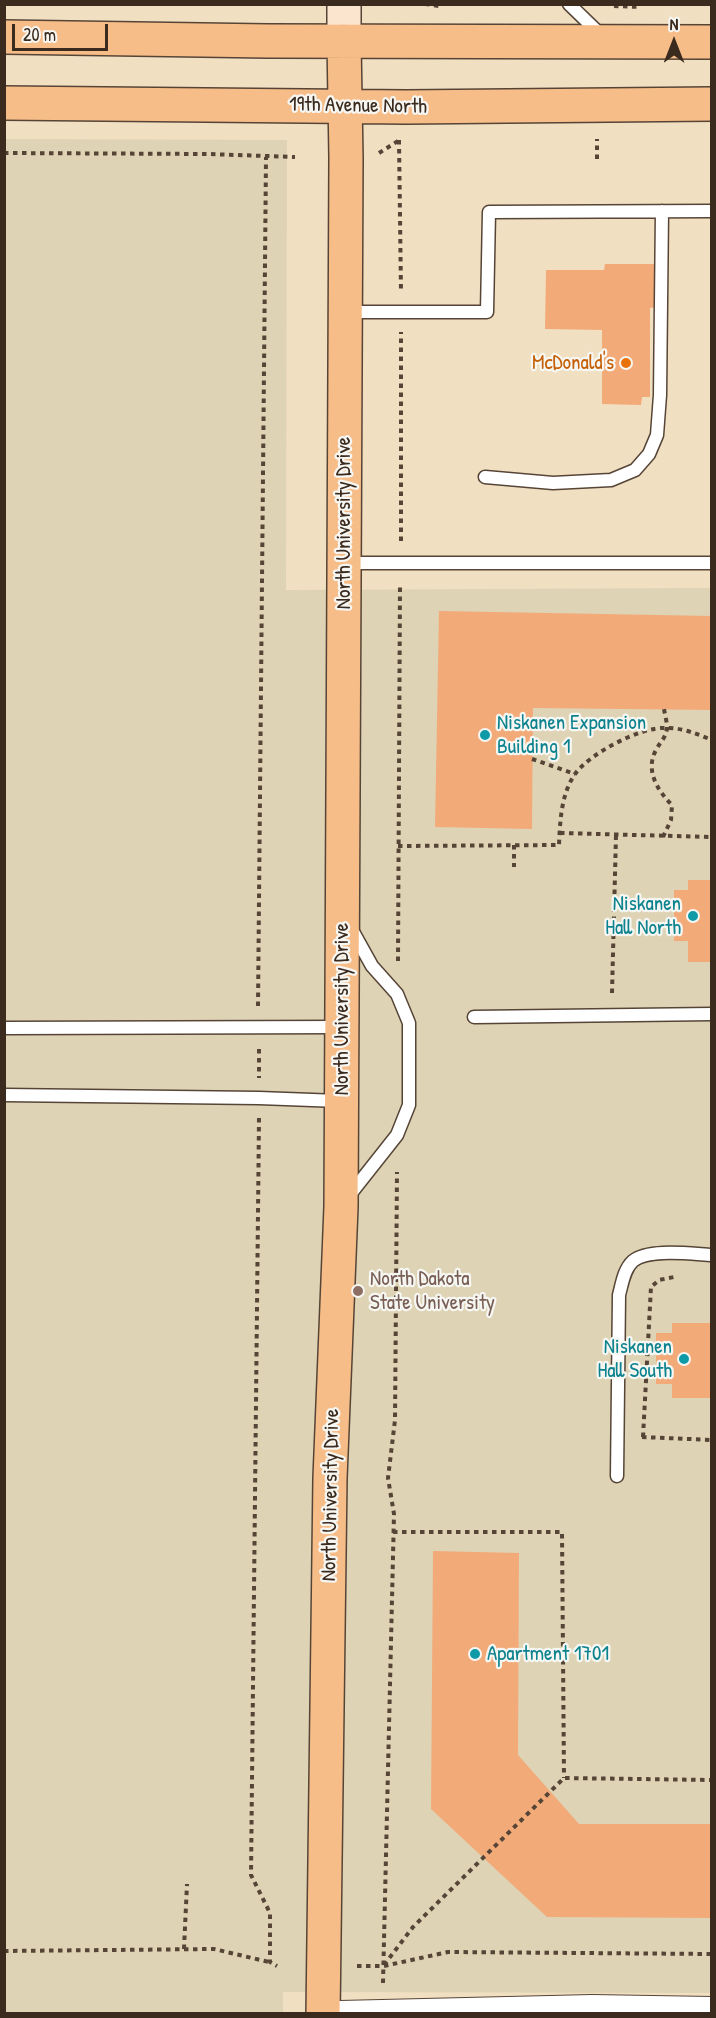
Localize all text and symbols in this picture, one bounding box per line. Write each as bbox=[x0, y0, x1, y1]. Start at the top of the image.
scale bar bbox=[15, 12, 111, 50]
north arrow bbox=[644, 12, 704, 72]
text: N bbox=[670, 13, 678, 35]
text: 20 m bbox=[23, 22, 56, 47]
street label: 19th Avenue North bbox=[289, 92, 427, 120]
place label: McDonald's bbox=[532, 350, 614, 376]
marker: McDonald's bbox=[619, 356, 633, 370]
street label: North University Drive bbox=[331, 437, 357, 609]
place label: Niskanen Expansion Building 1 bbox=[497, 710, 646, 760]
marker: Niskanen Expansion Building 1 bbox=[478, 728, 492, 742]
place label: Niskanen Hall North bbox=[605, 891, 681, 941]
marker: Niskanen Hall North bbox=[686, 909, 700, 923]
street label: North University Drive bbox=[329, 923, 355, 1095]
place label: North Dakota State University bbox=[370, 1266, 495, 1316]
marker: North Dakota State University bbox=[351, 1284, 365, 1298]
place label: Niskanen Hall South bbox=[598, 1334, 672, 1384]
marker: Niskanen Hall South bbox=[677, 1352, 691, 1366]
street label: North University Drive bbox=[317, 1409, 345, 1581]
place label: Apartment 1701 bbox=[487, 1641, 609, 1667]
marker: Apartment 1701 bbox=[468, 1647, 482, 1661]

